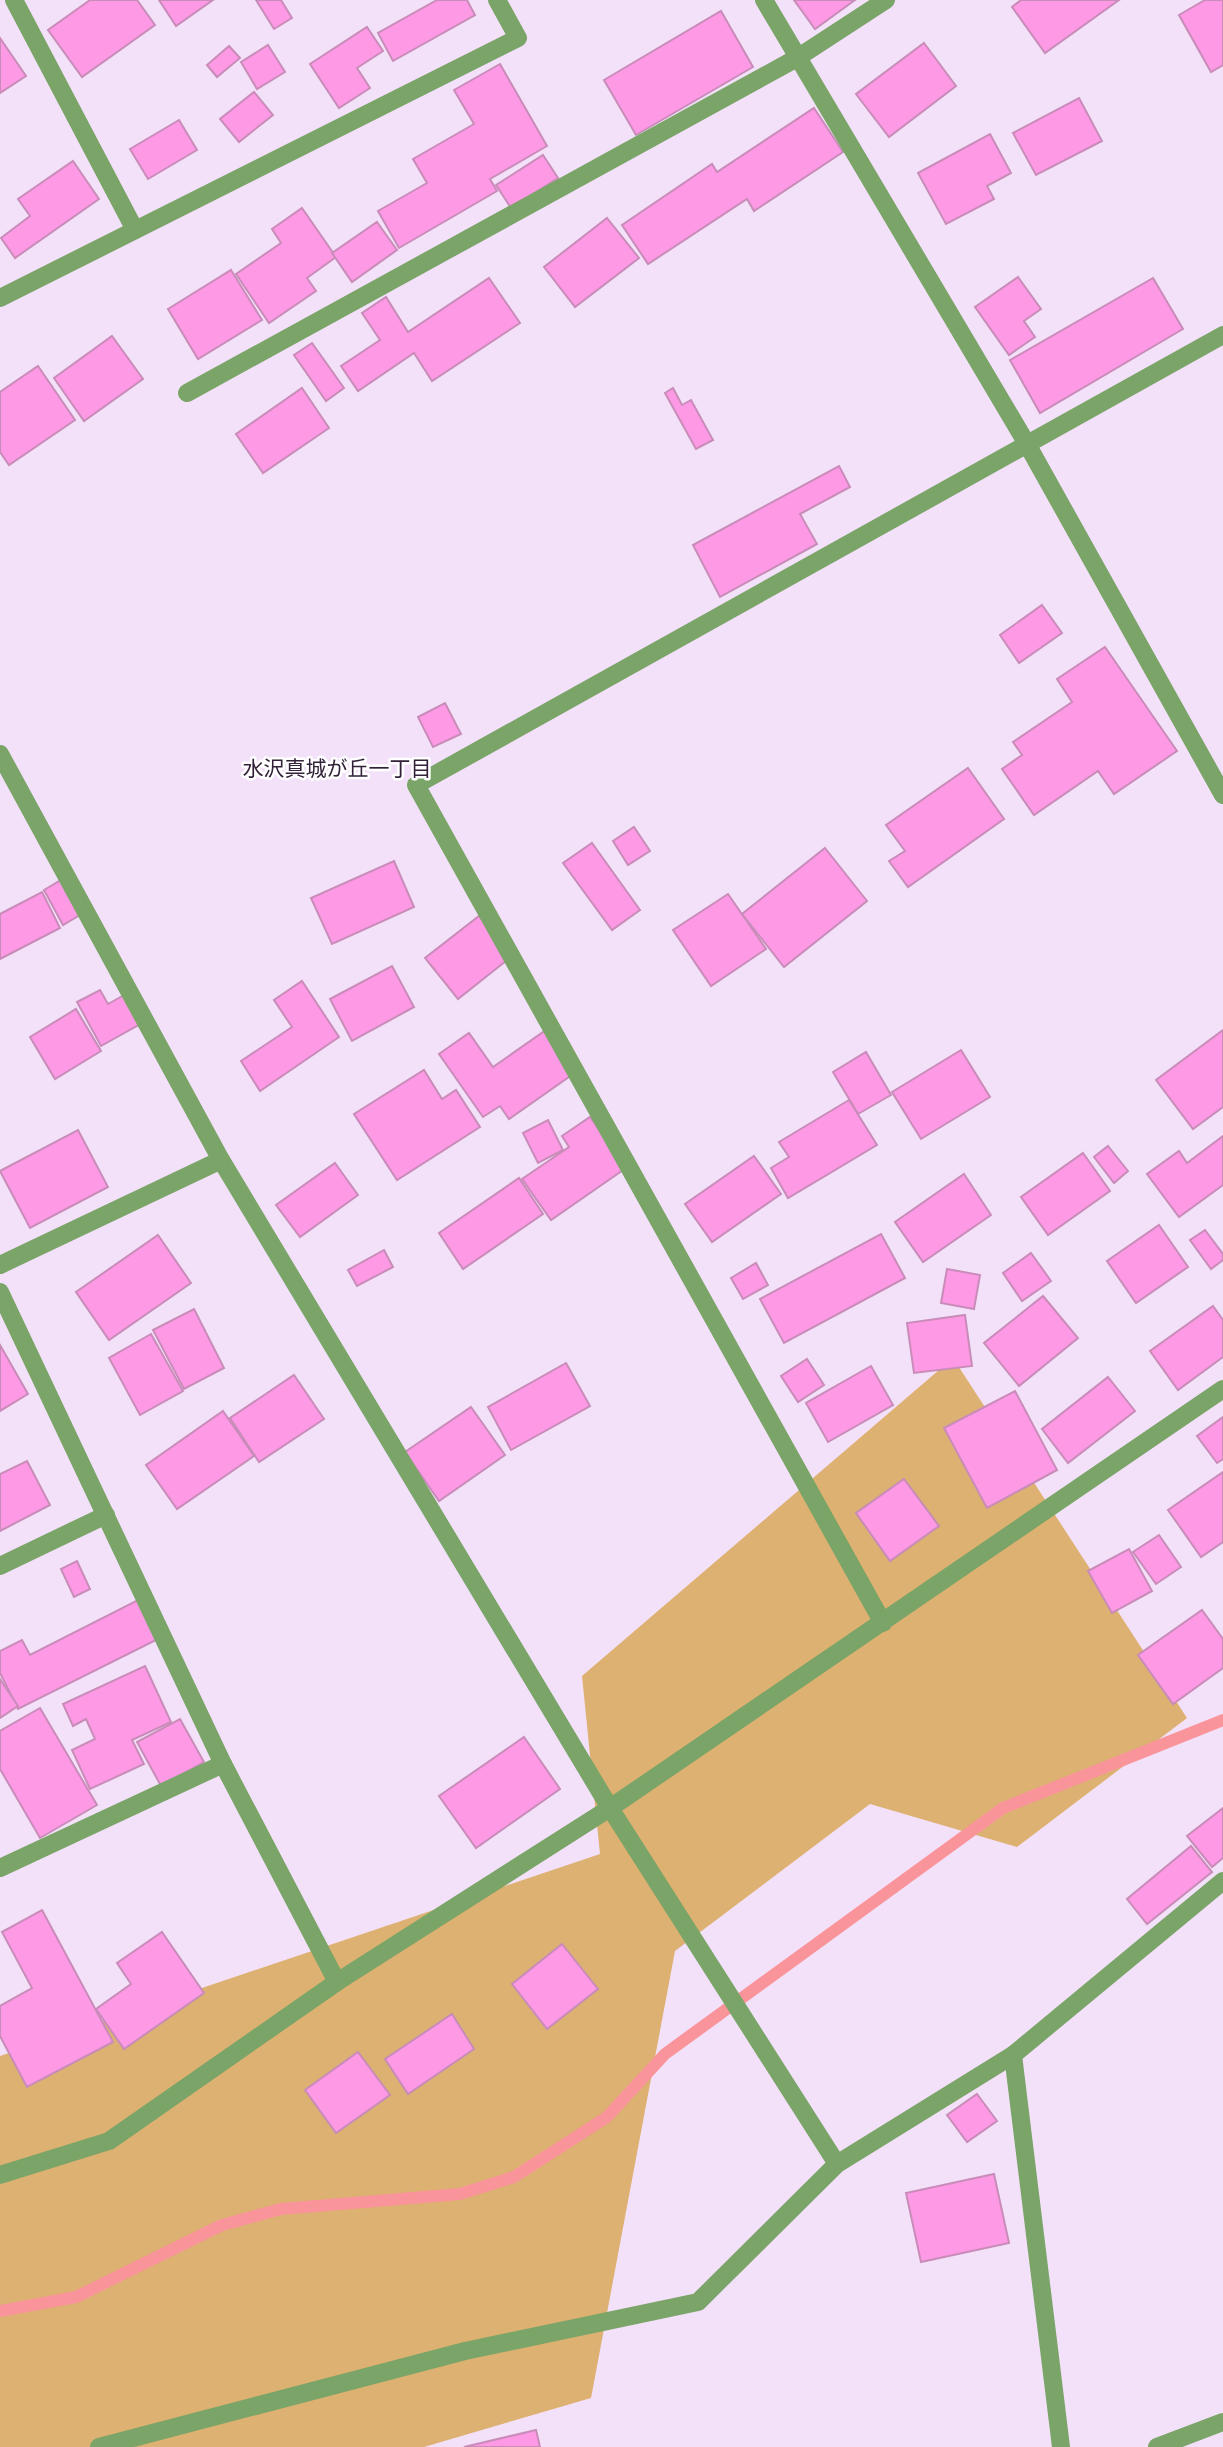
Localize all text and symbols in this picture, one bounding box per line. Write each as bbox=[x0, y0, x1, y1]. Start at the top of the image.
district label: 水沢真城が丘一丁目 bbox=[243, 754, 432, 784]

